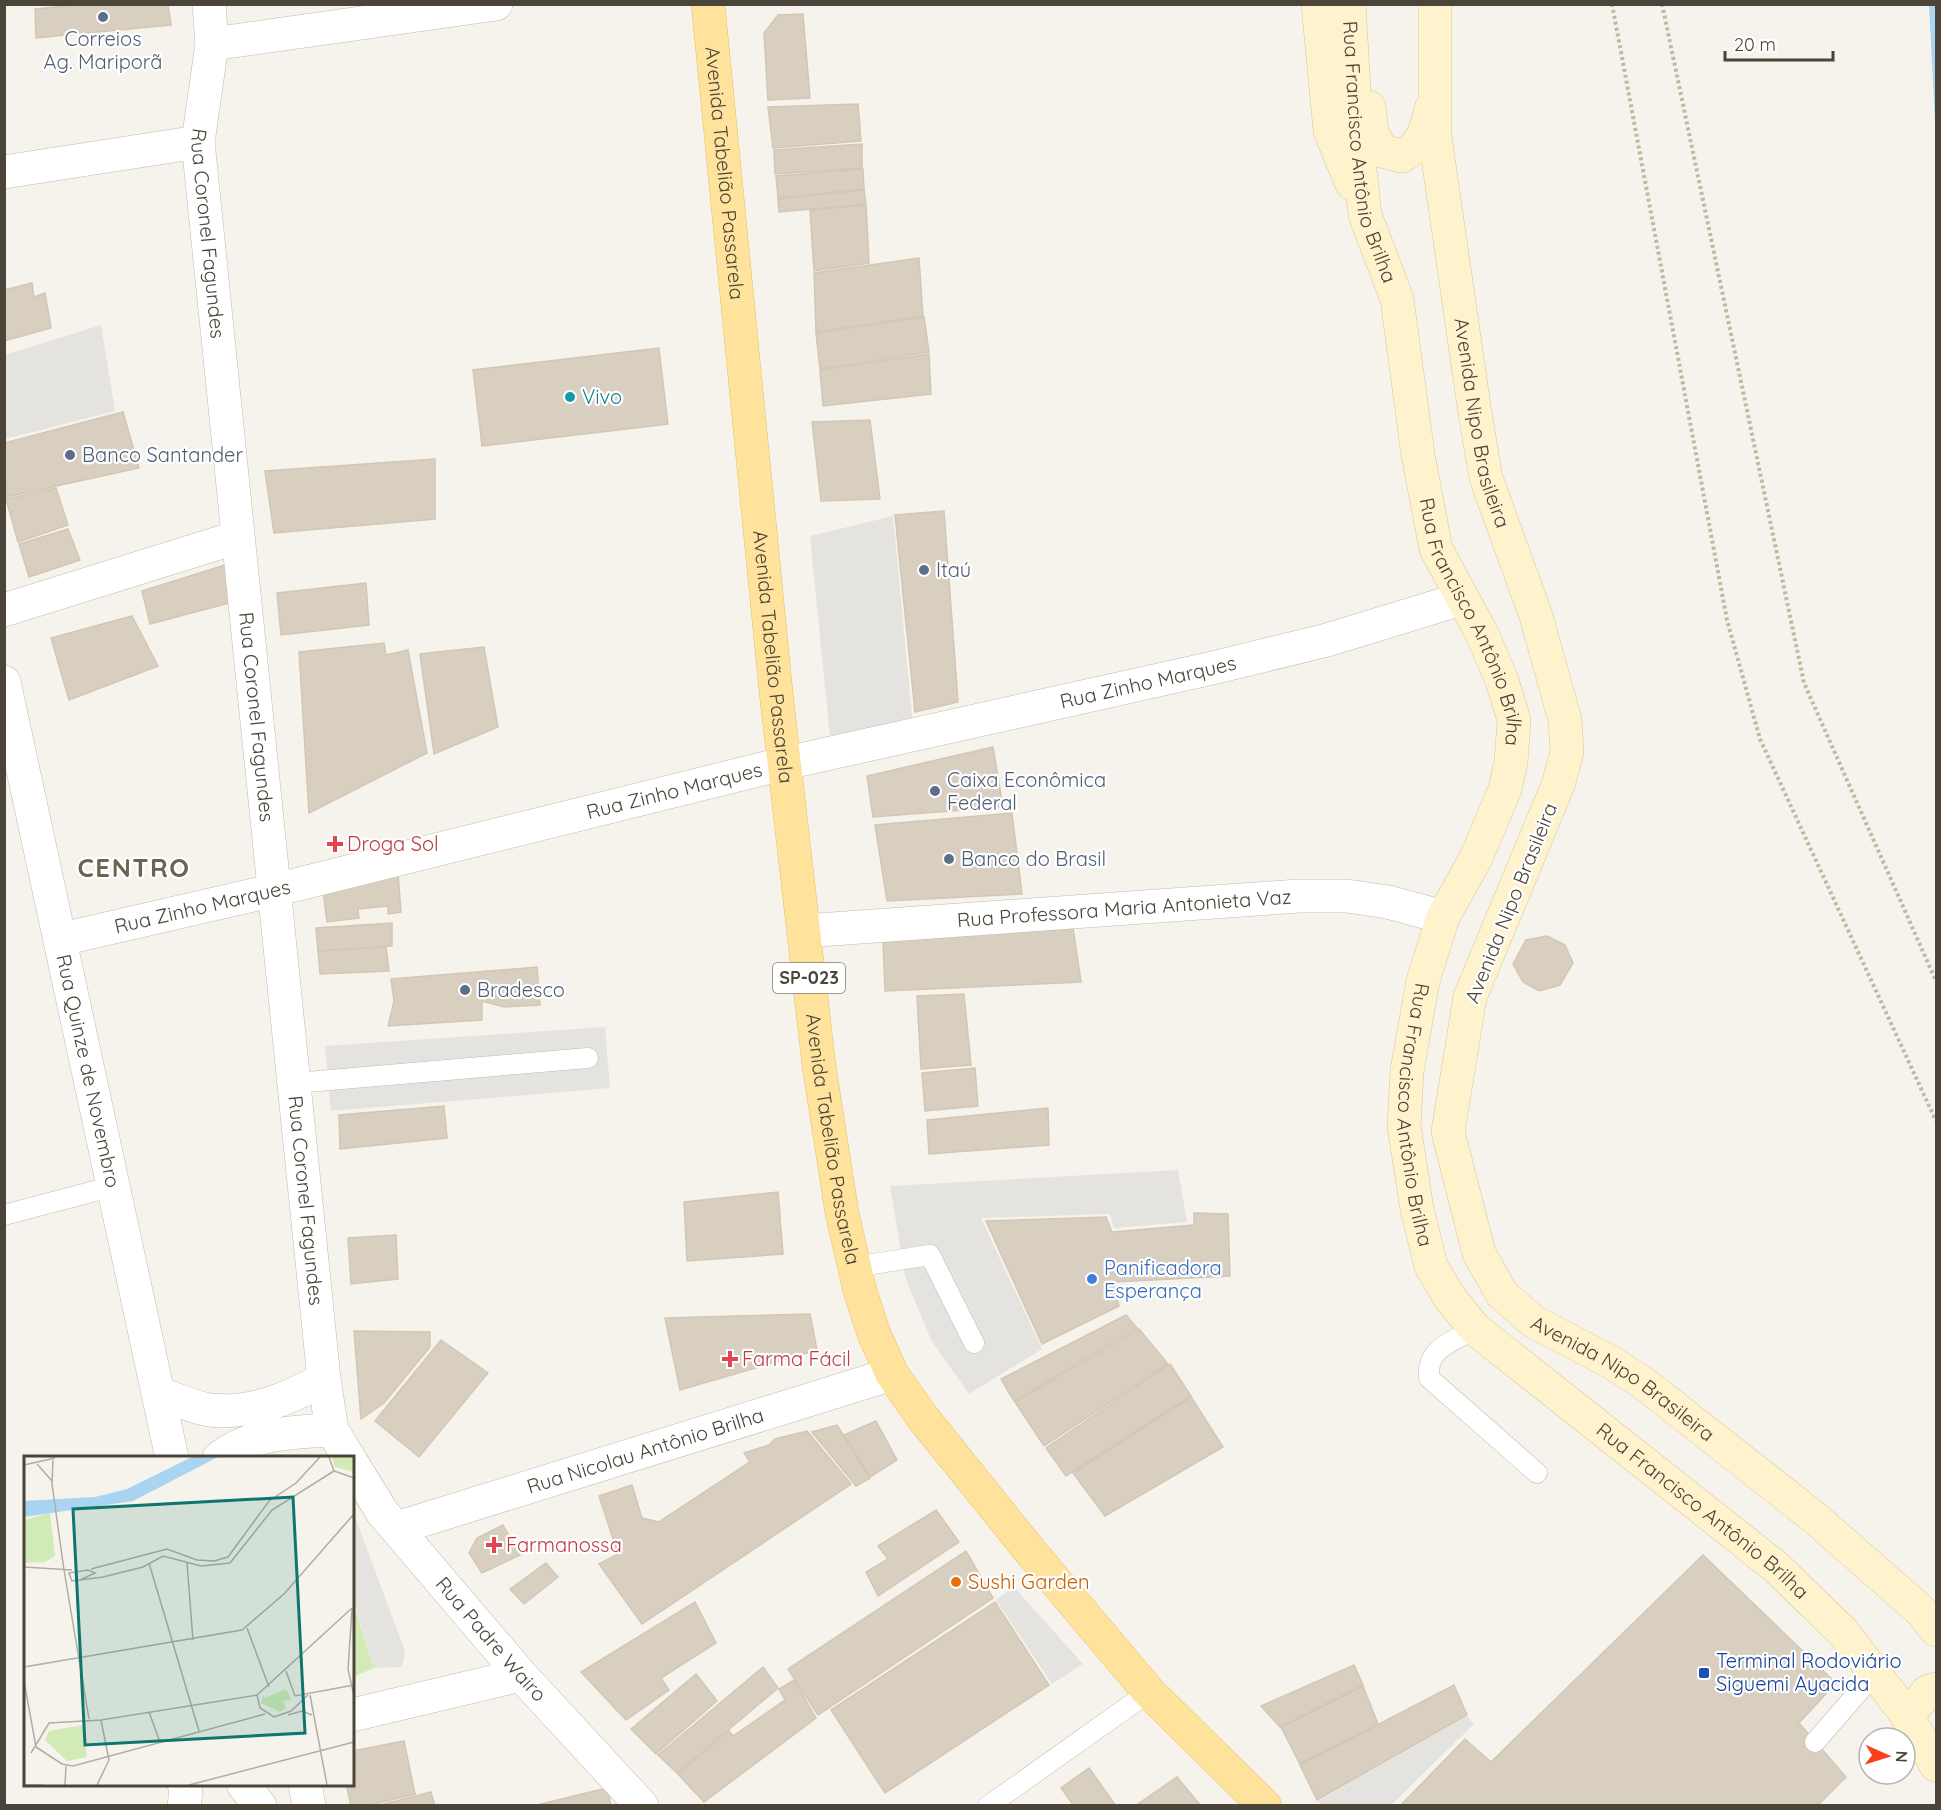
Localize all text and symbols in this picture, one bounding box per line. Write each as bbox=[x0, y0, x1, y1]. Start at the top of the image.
marker: Correios Ag. Mariporã bbox=[96, 10, 110, 24]
street label: Rua Francisco Antônio Brilha bbox=[1338, 20, 1403, 286]
scale bar bbox=[1725, 24, 1833, 62]
place label: Correios Ag. Mariporã bbox=[44, 26, 162, 74]
text: 20 m bbox=[1734, 33, 1776, 56]
street label: Avenida Tabelião Passarela bbox=[700, 45, 750, 301]
street label: Rua Coronel Fagundes bbox=[186, 127, 231, 339]
street label: Avenida Nipo Brasileira bbox=[1449, 316, 1516, 531]
place label: Vivo bbox=[582, 384, 622, 409]
marker: Vivo bbox=[563, 390, 577, 404]
place label: Banco Santander bbox=[82, 442, 243, 467]
marker: Banco Santander bbox=[63, 448, 77, 462]
street label: Rua Francisco Antônio Brilha bbox=[1414, 496, 1527, 747]
street label: Avenida Tabelião Passarela bbox=[748, 529, 799, 785]
place label: Itaú bbox=[936, 557, 971, 582]
marker: Itaú bbox=[917, 563, 931, 577]
street label: Rua Coronel Fagundes bbox=[234, 611, 280, 823]
street label: Rua Zinho Marques bbox=[1057, 650, 1239, 714]
street label: Rua Zinho Marques bbox=[584, 756, 765, 824]
place label: Caixa Econômica Federal bbox=[947, 767, 1106, 815]
marker: Caixa Econômica Federal bbox=[928, 784, 942, 798]
street label: Avenida Nipo Brasileira bbox=[1459, 799, 1562, 1007]
place label: Droga Sol bbox=[347, 831, 439, 856]
marker: Droga Sol bbox=[328, 837, 342, 851]
place label: Banco do Brasil bbox=[961, 846, 1106, 871]
district label: CENTRO bbox=[78, 851, 190, 884]
marker: Banco do Brasil bbox=[942, 852, 956, 866]
street label: Rua Zinho Marques bbox=[112, 874, 293, 939]
street label: Rua Professora Maria Antonieta Vaz bbox=[956, 884, 1292, 932]
street label: Rua Quinze de Novembro bbox=[51, 952, 126, 1190]
road number: SP-023 bbox=[773, 963, 845, 993]
place label: Bradesco bbox=[477, 977, 565, 1002]
street label: Rua Francisco Antônio Brilha bbox=[1392, 981, 1439, 1249]
marker: Bradesco bbox=[458, 983, 472, 997]
street label: Avenida Tabelião Passarela bbox=[801, 1012, 866, 1267]
street label: Rua Coronel Fagundes bbox=[283, 1094, 329, 1306]
place label: Panificadora Esperança bbox=[1104, 1255, 1222, 1303]
marker: Panificadora Esperança bbox=[1085, 1272, 1099, 1286]
street label: Avenida Nipo Brasileira bbox=[1527, 1310, 1720, 1446]
place label: Farma Fácil bbox=[742, 1346, 851, 1371]
marker: Farma Fácil bbox=[723, 1352, 737, 1366]
street label: Rua Nicolau Antônio Brilha bbox=[524, 1402, 767, 1499]
street label: Rua Francisco Antônio Brilha bbox=[1592, 1417, 1814, 1604]
inset map bbox=[24, 1456, 354, 1786]
place label: Farmanossa bbox=[506, 1532, 622, 1557]
marker: Farmanossa bbox=[487, 1538, 501, 1552]
place label: Sushi Garden bbox=[968, 1569, 1090, 1594]
street label: Rua Padre Wairo bbox=[431, 1571, 552, 1707]
marker: Sushi Garden bbox=[949, 1575, 963, 1589]
place label: Terminal Rodoviário Siguemi Ayacida bbox=[1716, 1648, 1901, 1696]
marker: Terminal Rodoviário Siguemi Ayacida bbox=[1697, 1666, 1711, 1680]
north arrow bbox=[1857, 1726, 1917, 1786]
text: N bbox=[1892, 1750, 1912, 1763]

